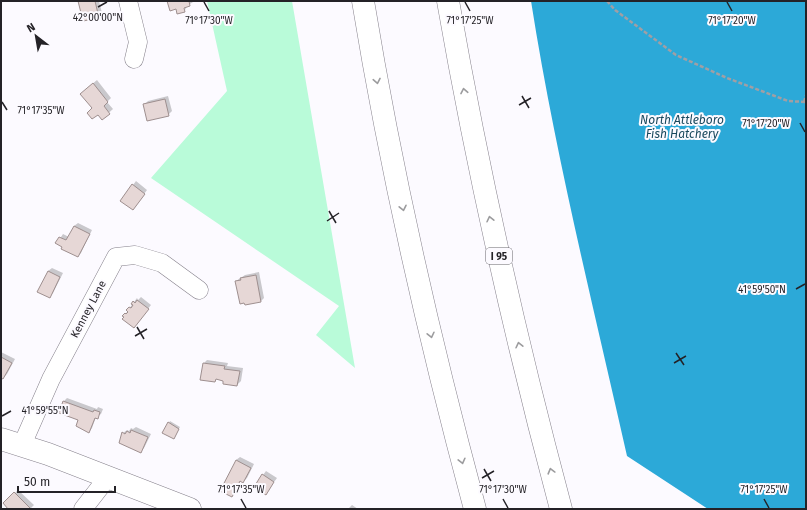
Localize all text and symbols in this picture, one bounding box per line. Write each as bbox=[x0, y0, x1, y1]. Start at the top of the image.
text: 42°00'00"N bbox=[73, 12, 123, 24]
text: 71°17'30"W bbox=[185, 15, 234, 27]
text: 71°17'25"W bbox=[447, 15, 494, 27]
text: 71°17'20"W bbox=[708, 15, 757, 27]
north arrow bbox=[16, 16, 56, 56]
text: N bbox=[25, 20, 38, 35]
one-way arrow bbox=[373, 78, 381, 84]
one-way arrow bbox=[461, 88, 469, 94]
text: 71°17'35"W bbox=[18, 105, 65, 117]
water label: North Attleboro Fish Hatchery bbox=[640, 113, 724, 141]
text: 71°17'20"W bbox=[742, 118, 791, 130]
one-way arrow bbox=[398, 205, 406, 211]
one-way arrow bbox=[487, 215, 495, 222]
road number: I 95 bbox=[486, 248, 512, 264]
street label: Kenney Lane bbox=[68, 278, 109, 340]
text: 41°59'50"N bbox=[738, 284, 786, 296]
one-way arrow bbox=[427, 332, 435, 338]
one-way arrow bbox=[516, 342, 524, 348]
text: 41°59'55"N bbox=[21, 405, 69, 417]
one-way arrow bbox=[458, 458, 466, 464]
scale bar bbox=[18, 468, 115, 494]
one-way arrow bbox=[547, 468, 556, 475]
text: 50 m bbox=[24, 475, 50, 489]
text: 71°17'35"W bbox=[218, 484, 265, 496]
text: 71°17'30"W bbox=[479, 484, 528, 496]
text: 71°17'25"W bbox=[741, 484, 788, 496]

